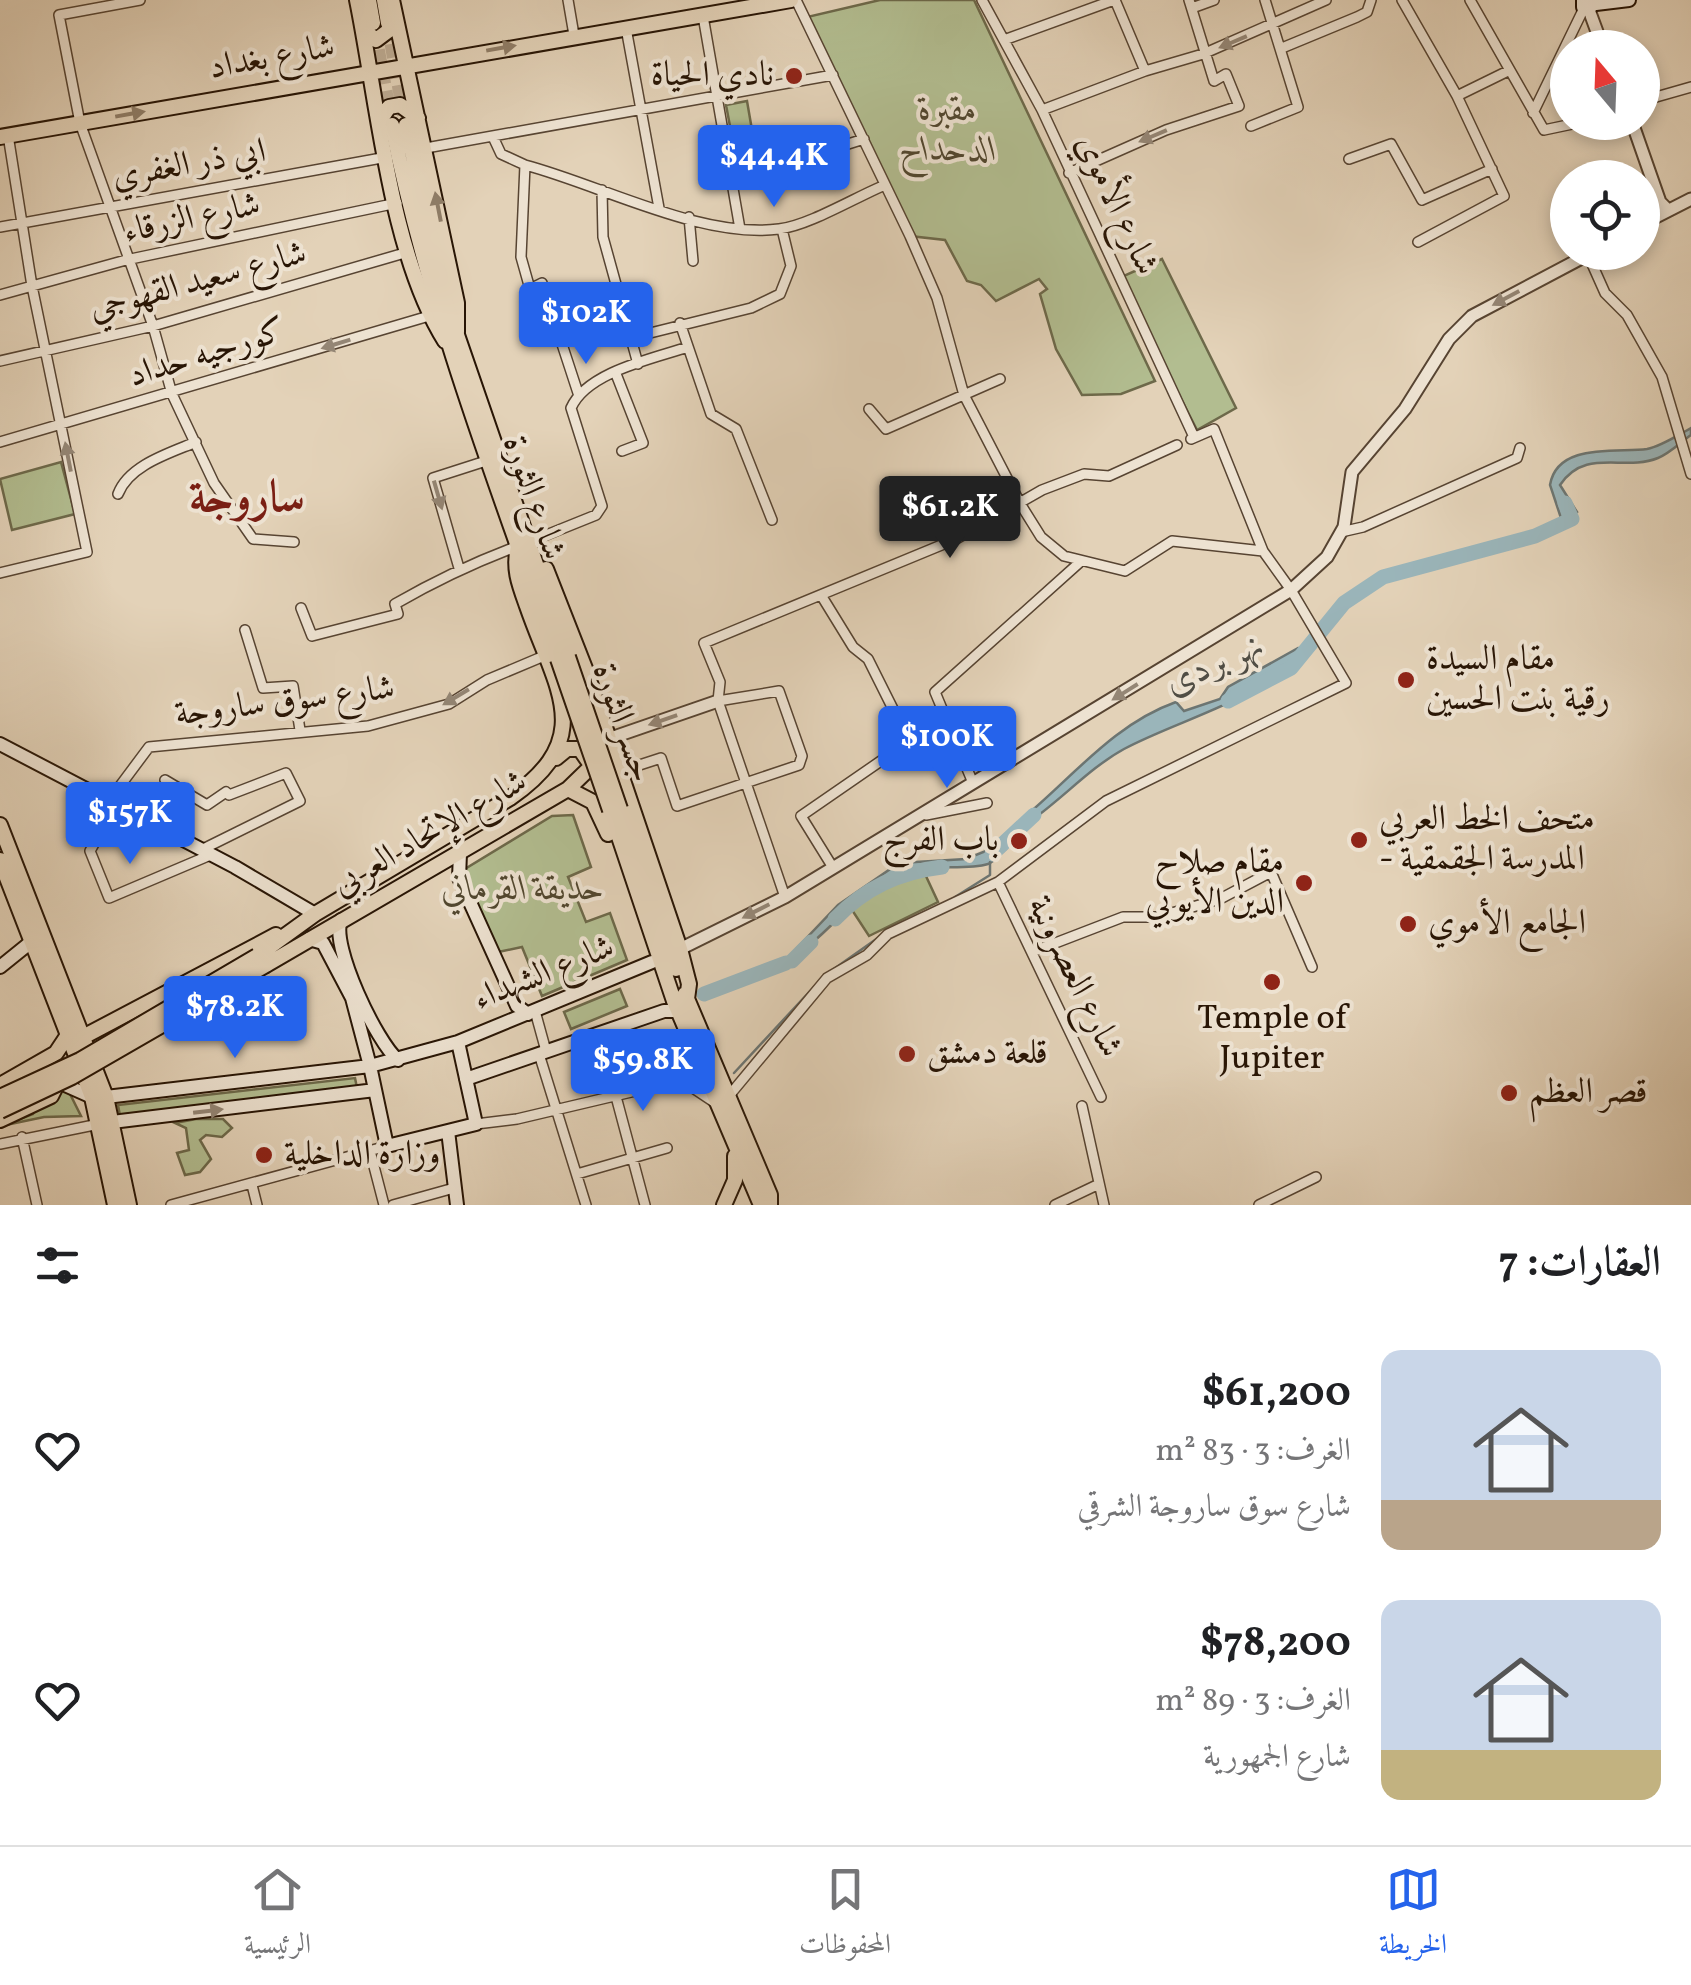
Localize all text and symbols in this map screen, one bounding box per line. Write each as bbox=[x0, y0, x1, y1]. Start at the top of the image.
street label: شارع بغداد bbox=[205, 23, 339, 95]
north arrow bbox=[1550, 30, 1660, 140]
map controls bbox=[1550, 30, 1660, 270]
one-way arrow bbox=[1218, 34, 1248, 50]
one-way arrow bbox=[485, 40, 517, 55]
place label: نادي الحياة bbox=[651, 52, 774, 101]
marker: نادي الحياة bbox=[783, 65, 805, 87]
park label: مقبرة الدحداح bbox=[899, 87, 997, 179]
one-way arrow bbox=[115, 105, 146, 121]
pin: $44.4K bbox=[693, 125, 855, 210]
street label: شارع الأموي bbox=[1061, 125, 1172, 284]
street label: ابي ذر الغفري bbox=[108, 128, 270, 204]
one-way arrow bbox=[1138, 128, 1167, 144]
text: $44.4K bbox=[720, 135, 828, 179]
button: locate bbox=[1550, 160, 1660, 270]
street label: شارع الزرقاء bbox=[119, 181, 265, 259]
one-way arrow bbox=[429, 191, 445, 222]
street label: شارع سعيد القهوجي bbox=[84, 230, 313, 336]
pin: $102K bbox=[516, 282, 656, 367]
one-way arrow bbox=[1492, 289, 1521, 306]
text: $102K bbox=[541, 292, 631, 336]
street label: كورجيه حداد bbox=[123, 307, 291, 401]
one-way arrow bbox=[320, 337, 351, 352]
street label: شارع الثورة bbox=[487, 429, 577, 567]
one-way arrow bbox=[59, 441, 75, 472]
district label: ساروجة bbox=[189, 468, 305, 531]
pin: $61.2K bbox=[869, 476, 1031, 561]
one-way arrow bbox=[431, 480, 446, 511]
text: $61.2K bbox=[901, 486, 999, 530]
water label: نهر بردى bbox=[1157, 620, 1273, 710]
place label: مقام السيدة رقية بنت الحسين bbox=[1426, 636, 1610, 724]
street label: جسر الثورة bbox=[579, 657, 665, 789]
street label: شارع سوق ساروجة bbox=[172, 665, 398, 741]
marker: مقام السيدة رقية بنت الحسين bbox=[1395, 669, 1417, 691]
one-way arrow bbox=[1111, 683, 1139, 700]
one-way arrow bbox=[442, 688, 470, 705]
pin: $100K bbox=[877, 706, 1017, 791]
one-way arrow bbox=[648, 713, 678, 728]
text: $100K bbox=[900, 716, 994, 760]
street label: شارع الإتحاد العربي bbox=[324, 759, 537, 911]
pin: $157K bbox=[60, 782, 200, 867]
text: $157K bbox=[88, 792, 172, 836]
place label: متحف الخط العربي - المدرسة الجقمقية bbox=[1379, 796, 1595, 884]
place label: باب الفرج bbox=[883, 817, 999, 869]
marker: متحف الخط العربي - المدرسة الجقمقية bbox=[1348, 829, 1370, 851]
marker: باب الفرج bbox=[1008, 830, 1030, 852]
place label: مقام صلاح الدين الأيوبي bbox=[1145, 839, 1284, 929]
park label: حديقة القرماني bbox=[441, 866, 605, 916]
marker: مقام صلاح الدين الأيوبي bbox=[1293, 872, 1315, 894]
street label: شارع العصرونية bbox=[1012, 888, 1134, 1067]
place label: الجامع الأموي bbox=[1428, 897, 1586, 952]
one-way arrow bbox=[741, 903, 770, 920]
marker: الجامع الأموي bbox=[1397, 913, 1419, 935]
street label: شارع الشهداء bbox=[466, 924, 622, 1026]
marker: Temple of Jupiter bbox=[1261, 971, 1283, 993]
pin: $78.2K bbox=[154, 976, 316, 1061]
text: $78.2K bbox=[186, 986, 284, 1030]
place label: Temple of Jupiter bbox=[1197, 995, 1350, 1083]
pin: $59.8K bbox=[562, 1029, 724, 1114]
place label: قلعة دمشق bbox=[927, 1030, 1048, 1078]
text: $59.8K bbox=[593, 1039, 693, 1083]
marker: قلعة دمشق bbox=[896, 1043, 918, 1065]
place label: قصر العظم bbox=[1529, 1069, 1648, 1123]
marker: قصر العظم bbox=[1498, 1082, 1520, 1104]
one-way arrow bbox=[193, 1103, 225, 1119]
place label: وزارة الداخلية bbox=[284, 1131, 441, 1179]
marker: وزارة الداخلية bbox=[253, 1144, 275, 1166]
text: العقارات: 7 bbox=[1498, 1235, 1661, 1294]
icon: filters bbox=[30, 1238, 85, 1293]
text: $61,200 bbox=[1202, 1365, 1351, 1424]
icon: home bbox=[1461, 1390, 1581, 1510]
icon: heart bbox=[30, 1423, 85, 1478]
text: الغرف: 3 · 83 m² bbox=[1156, 1430, 1351, 1474]
text: شارع سوق ساروجة الشرقي bbox=[1077, 1486, 1351, 1530]
text: $78,200 bbox=[1200, 1615, 1351, 1674]
icon: home bbox=[1461, 1640, 1581, 1760]
icon: heart bbox=[30, 1673, 85, 1728]
text: الغرف: 3 · 89 m² bbox=[1155, 1680, 1351, 1724]
text: شارع الجمهورية bbox=[1203, 1736, 1351, 1780]
tab: الرئيسية bbox=[244, 1862, 311, 1971]
tab: المحفوظات bbox=[799, 1862, 891, 1971]
tab: الخريطة bbox=[1379, 1862, 1447, 1971]

